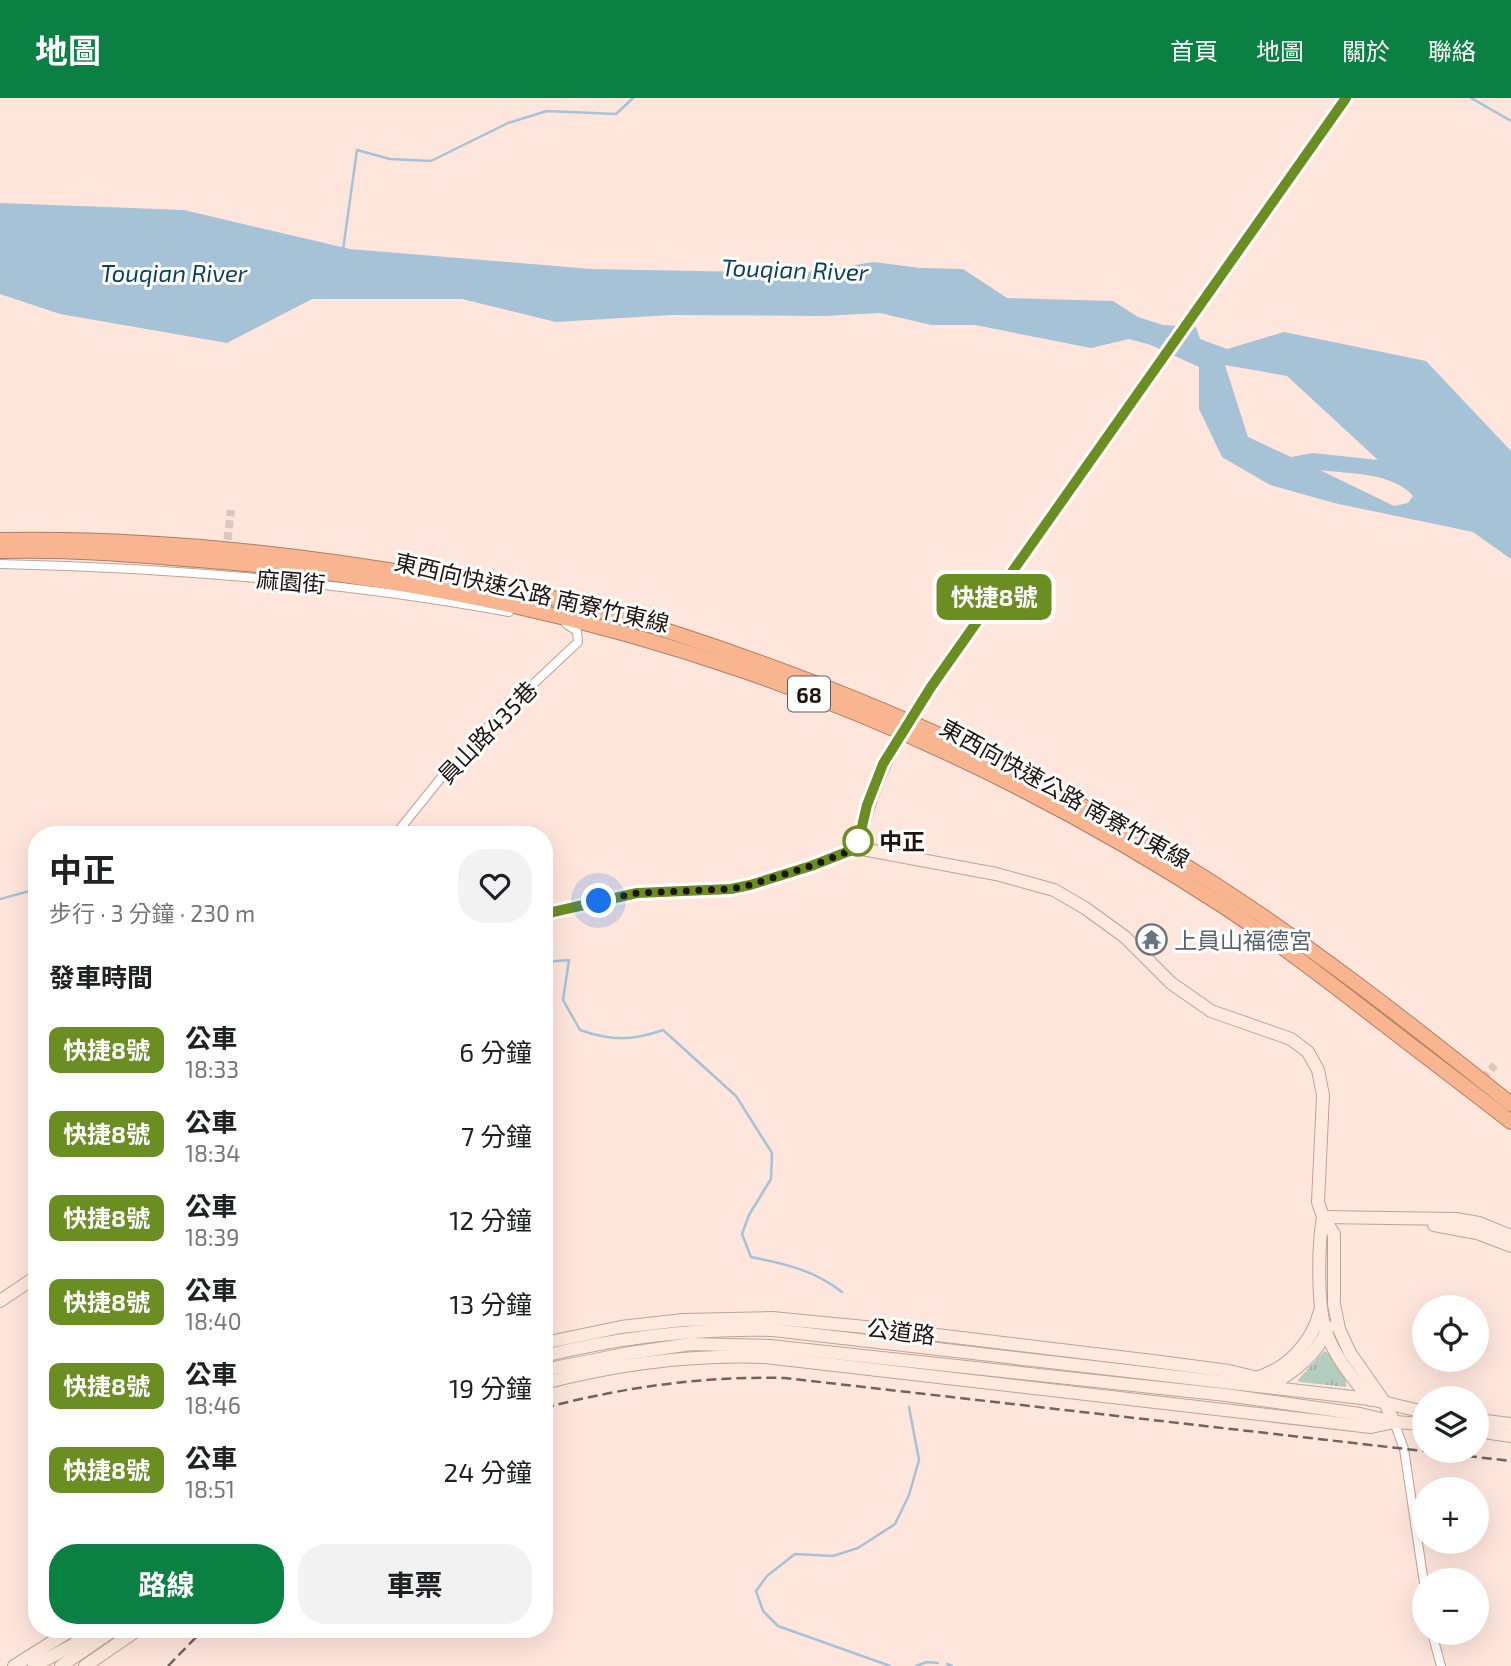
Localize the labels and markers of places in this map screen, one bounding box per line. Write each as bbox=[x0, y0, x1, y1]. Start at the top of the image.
marker: 中正 bbox=[843, 826, 873, 856]
place label: 中正 bbox=[879, 827, 925, 855]
temple icon: 上員山福德宮 bbox=[1134, 923, 1168, 957]
place label: 上員山福德宮 bbox=[1174, 926, 1312, 954]

